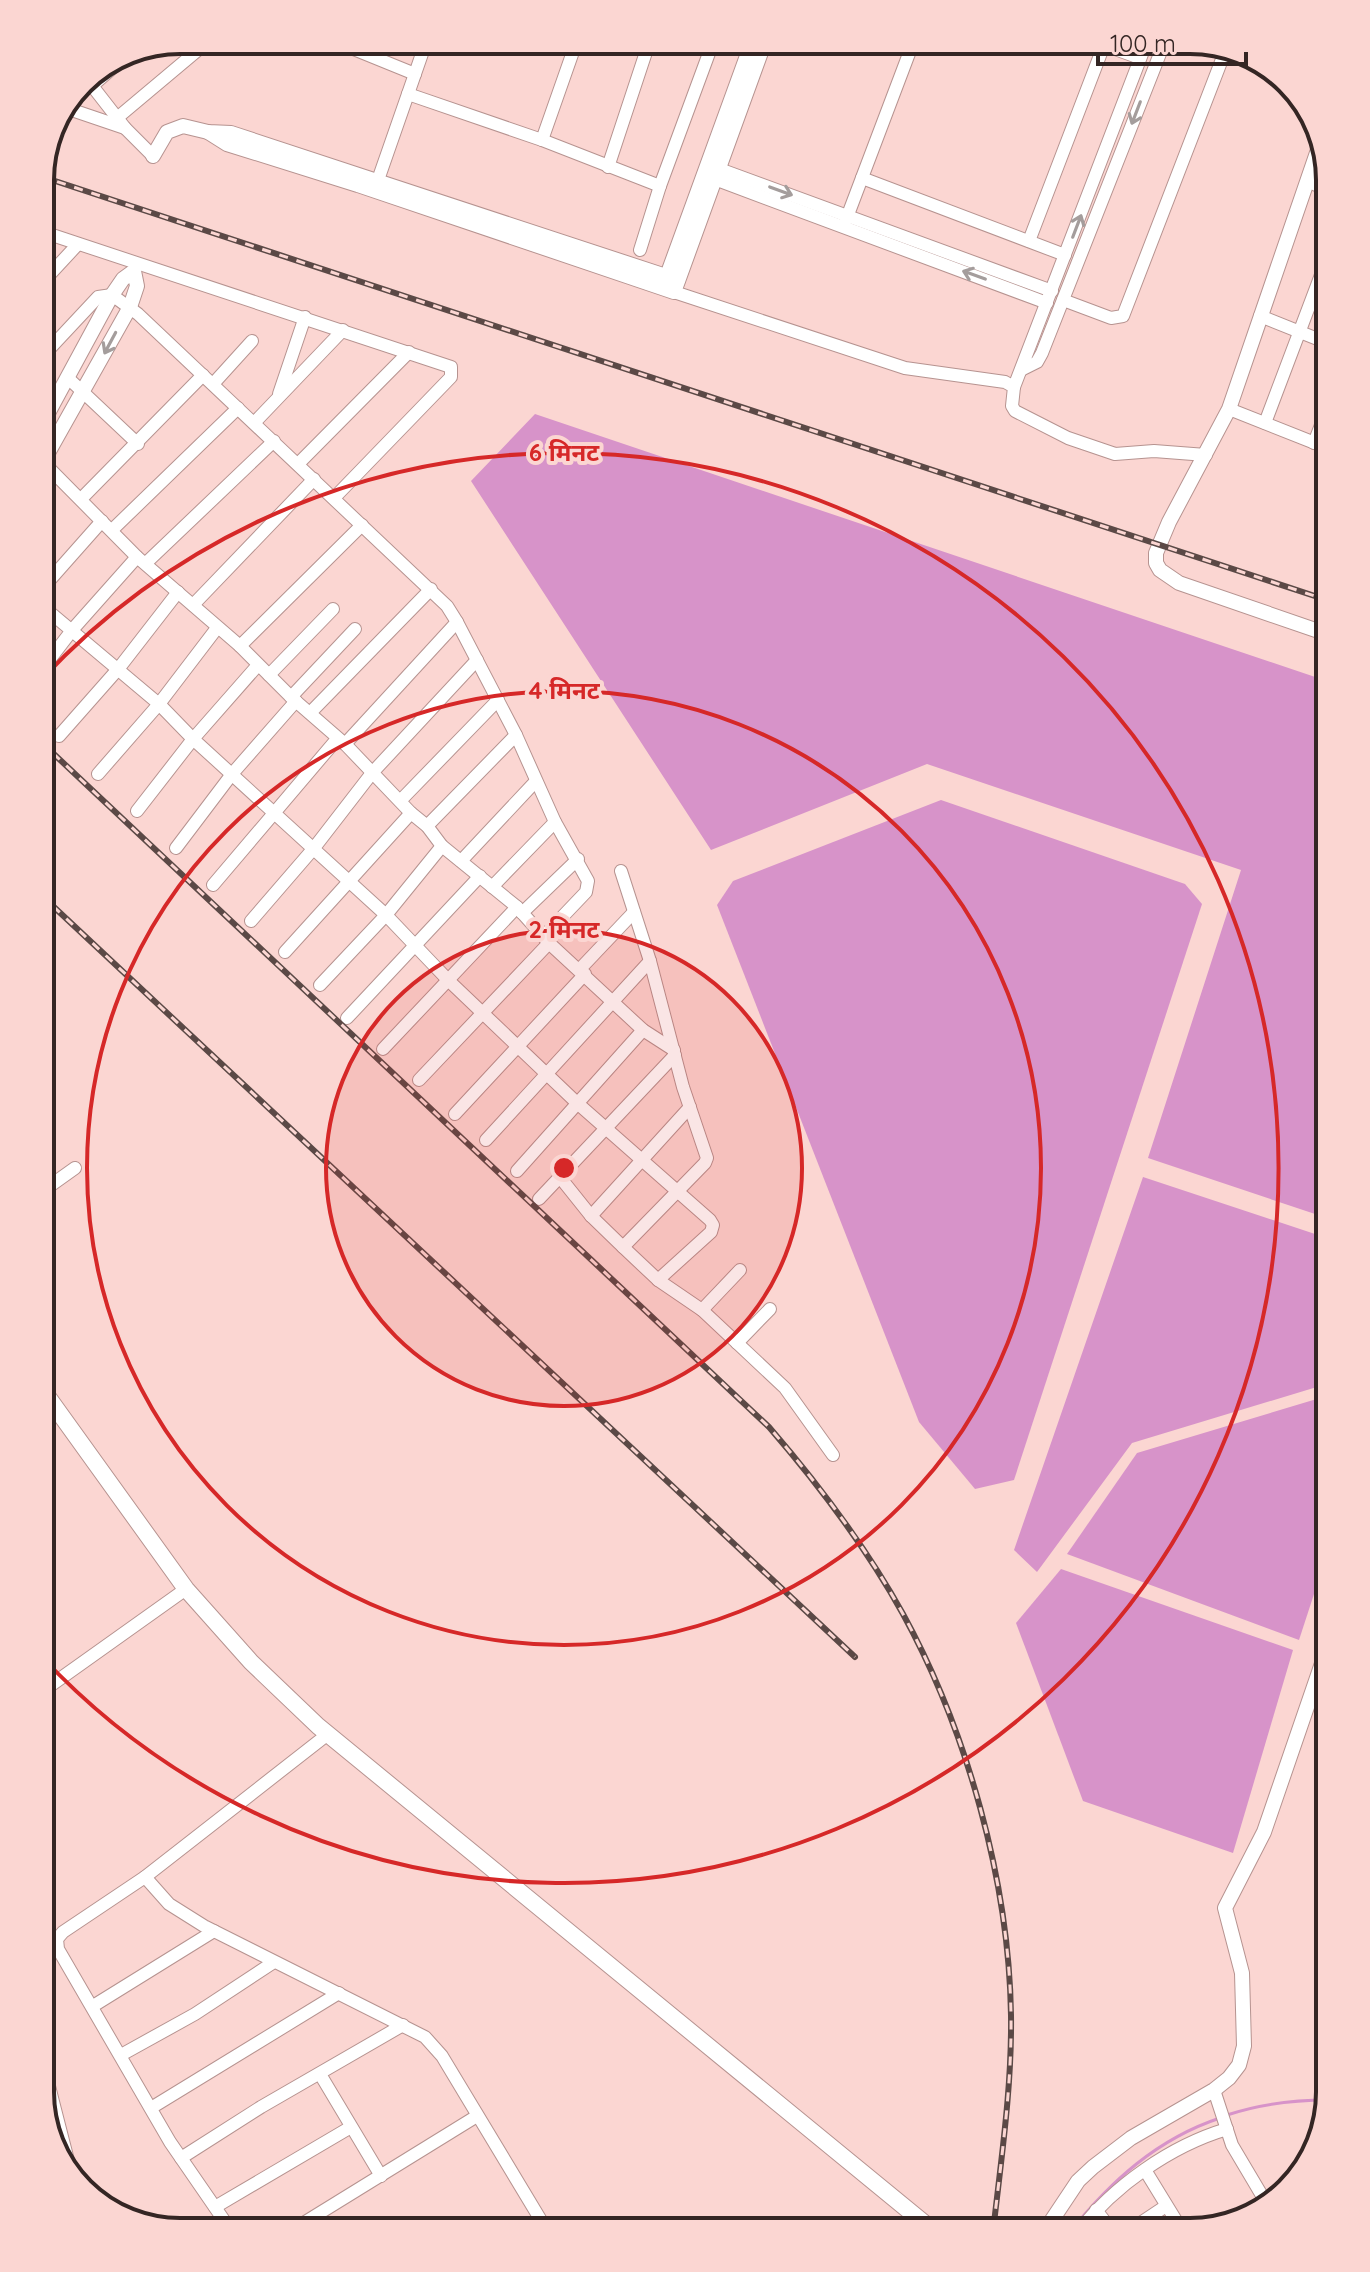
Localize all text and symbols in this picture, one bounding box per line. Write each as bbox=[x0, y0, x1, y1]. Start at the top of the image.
scale bar bbox=[1098, 16, 1246, 66]
text: 100 m bbox=[1110, 28, 1176, 58]
one-way arrow bbox=[1128, 100, 1142, 125]
one-way arrow bbox=[768, 185, 793, 199]
one-way arrow bbox=[1071, 214, 1085, 239]
one-way arrow bbox=[962, 267, 987, 282]
one-way arrow bbox=[102, 330, 118, 354]
text: 6 मिनट bbox=[529, 437, 600, 467]
text: 4 मिनट bbox=[528, 675, 601, 705]
text: 2 मिनट bbox=[529, 914, 600, 944]
centre of rings bbox=[550, 1154, 578, 1182]

